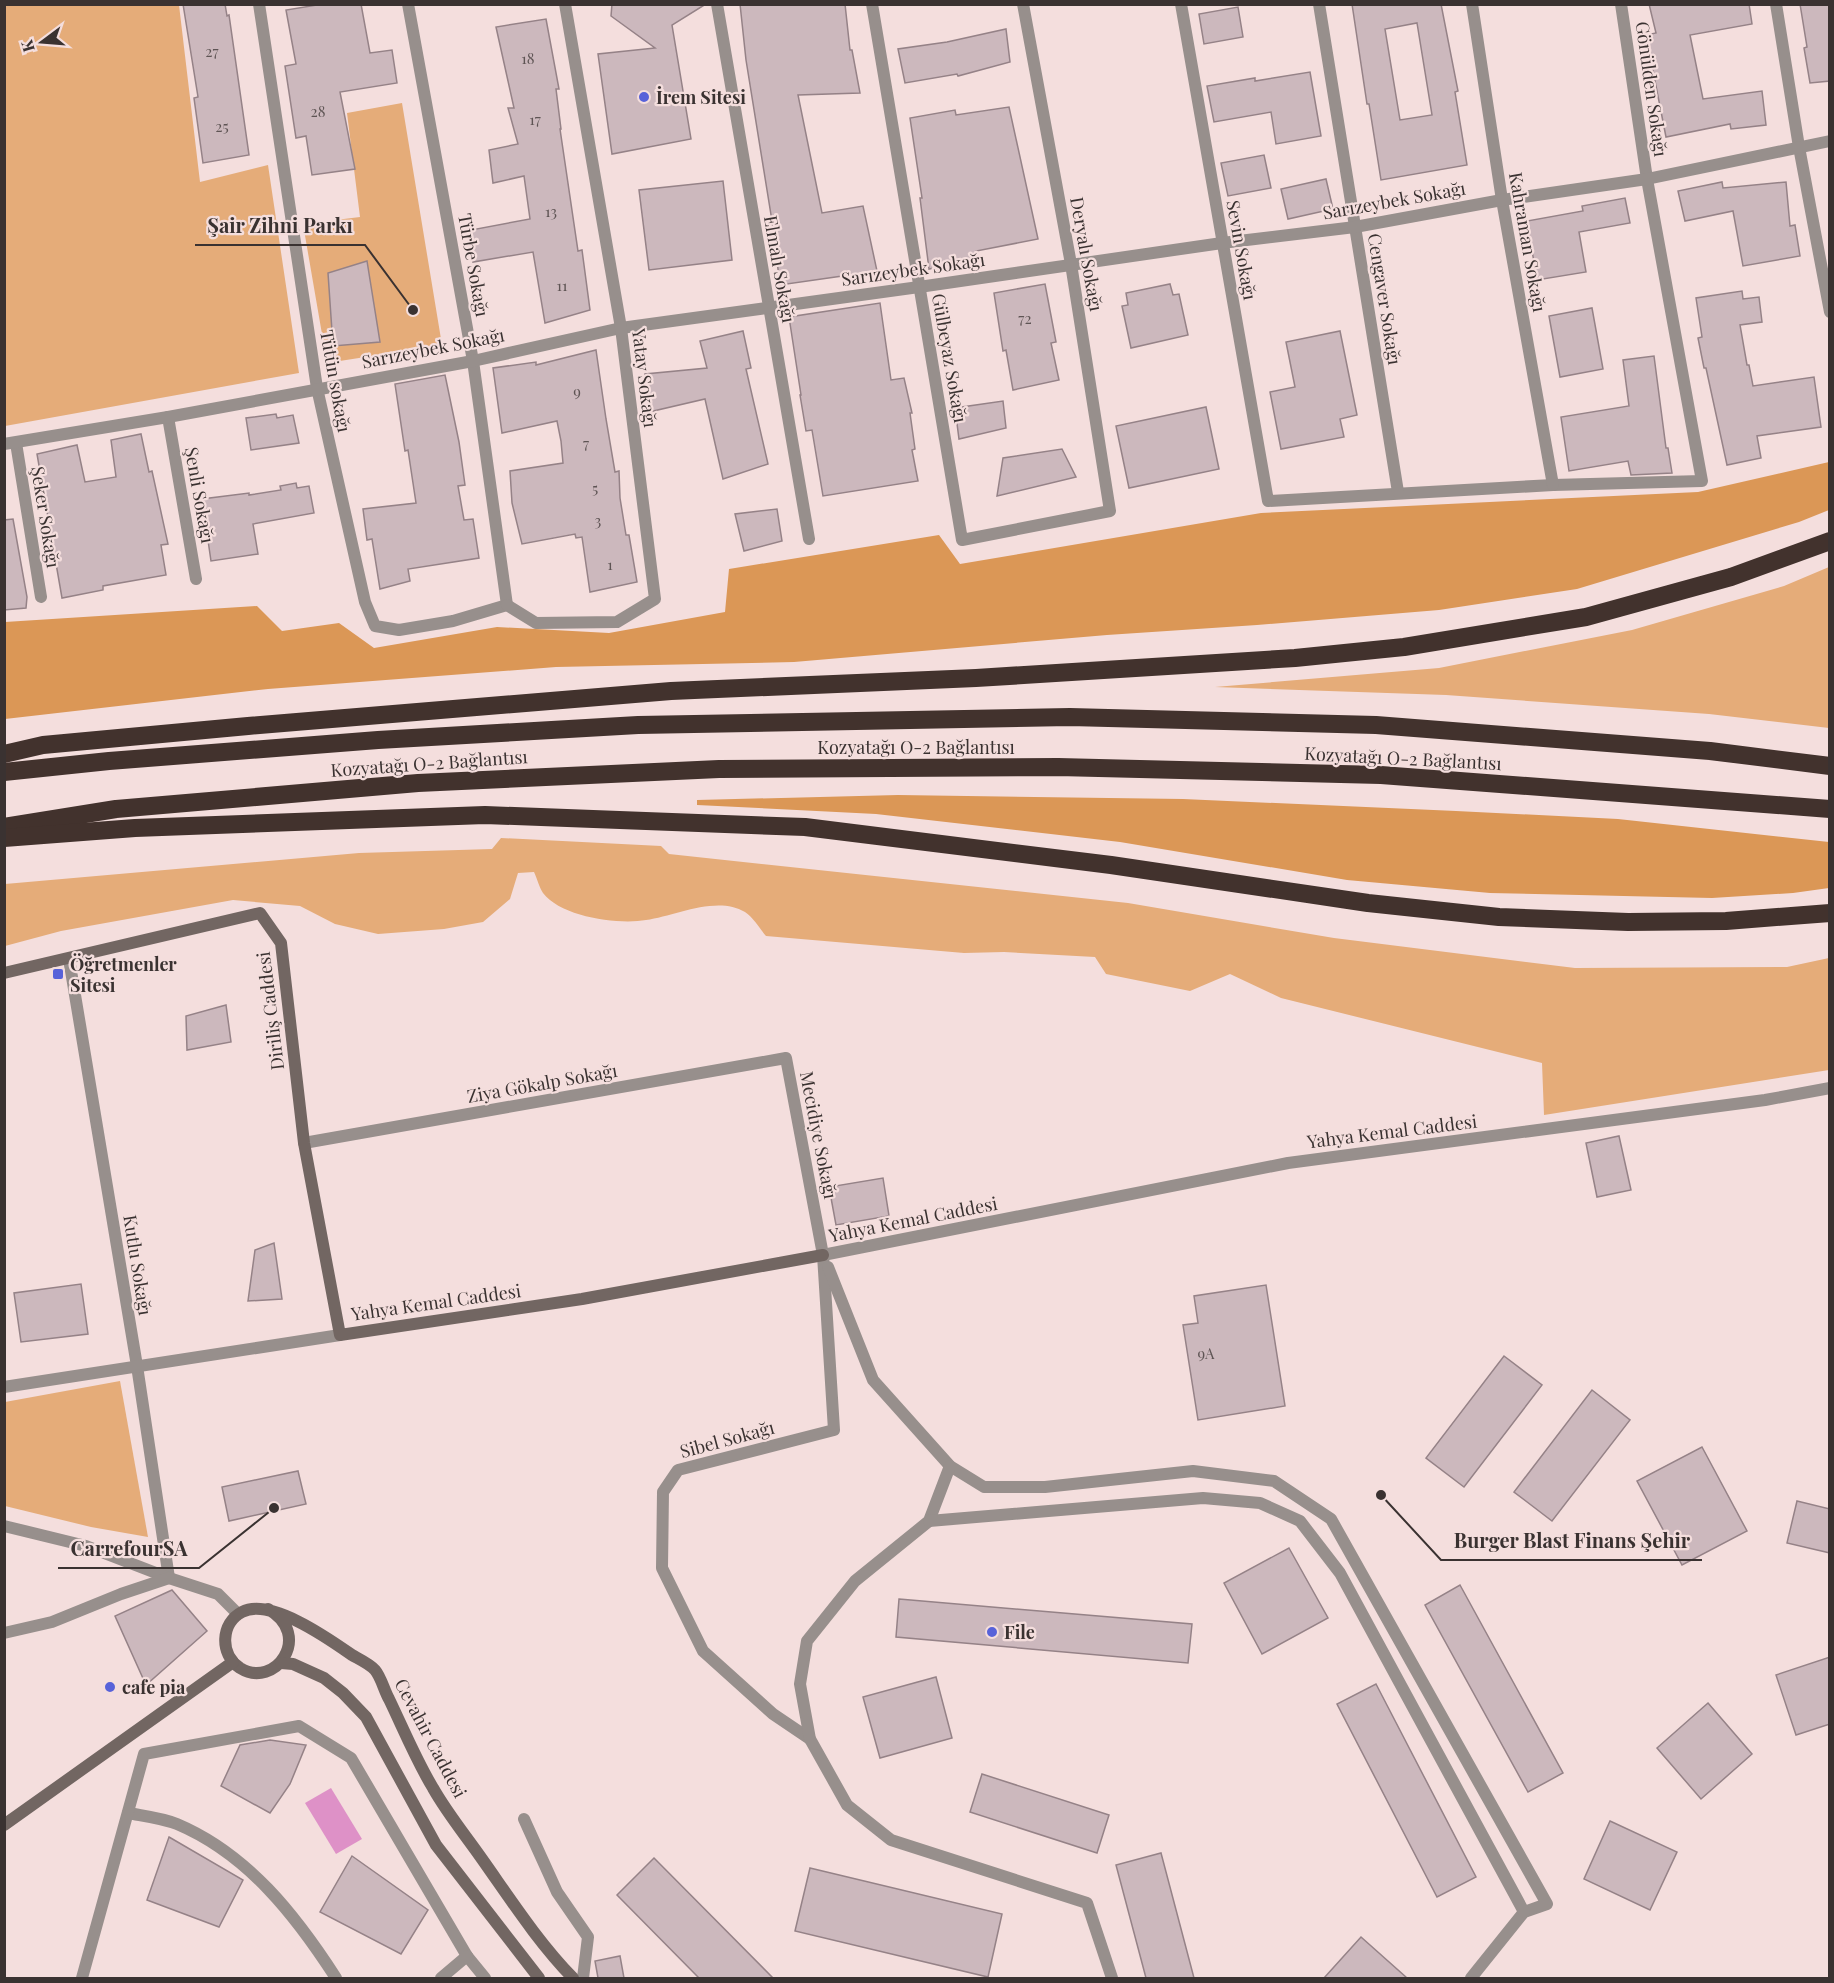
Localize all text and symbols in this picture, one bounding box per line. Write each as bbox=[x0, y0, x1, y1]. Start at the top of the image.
north arrow bbox=[12, 12, 72, 72]
street label: Gönülden Sokağı bbox=[1631, 20, 1673, 158]
text: K bbox=[15, 37, 39, 55]
house number: 27 bbox=[205, 41, 219, 61]
house number: 18 bbox=[521, 48, 535, 68]
place label: İrem Sitesi bbox=[656, 85, 746, 109]
marker: İrem Sitesi bbox=[637, 90, 651, 104]
house number: 28 bbox=[311, 101, 326, 121]
house number: 17 bbox=[529, 109, 541, 129]
house number: 25 bbox=[215, 116, 229, 136]
street label: Kahraman Sokağı bbox=[1504, 170, 1552, 314]
street label: Sarızeybek Sokağı bbox=[1321, 176, 1467, 224]
street label: Deryalı Sokağı bbox=[1065, 195, 1109, 313]
street label: Sevin Sokağı bbox=[1221, 198, 1263, 302]
house number: 13 bbox=[545, 201, 557, 221]
callout: Şair Zihni Parkı bbox=[195, 207, 365, 245]
text: Şair Zihni Parkı bbox=[207, 211, 353, 238]
street label: Türbe Sokağı bbox=[453, 211, 495, 319]
street label: Elmalı Sokağı bbox=[759, 213, 801, 325]
street label: Cengaver Sokağı bbox=[1363, 231, 1407, 367]
street label: Sarızeybek Sokağı bbox=[840, 247, 986, 291]
house number: 11 bbox=[556, 275, 568, 295]
street label: Gülbeyaz Sokağı bbox=[927, 291, 973, 425]
house number: 72 bbox=[1018, 308, 1032, 328]
street label: Sarızeybek Sokağı bbox=[360, 322, 506, 374]
street label: Yatay Sokağı bbox=[627, 326, 663, 429]
street label: Tütün sokağı bbox=[315, 328, 357, 434]
house number: 9 bbox=[573, 381, 581, 401]
house number: 7 bbox=[583, 433, 589, 453]
street label: Şenli Sokağı bbox=[180, 445, 220, 545]
street label: Şeker Sokağı bbox=[26, 465, 66, 569]
house number: 5 bbox=[592, 478, 598, 498]
house number: 3 bbox=[595, 510, 602, 530]
house number: 1 bbox=[607, 554, 613, 574]
street label: Kozyatağı O-2 Bağlantısı bbox=[817, 735, 1015, 759]
street label: Kozyatağı O-2 Bağlantısı bbox=[1304, 741, 1502, 775]
street label: Kozyatağı O-2 Bağlantısı bbox=[330, 744, 528, 782]
street label: Diriliş Caddesi bbox=[251, 950, 289, 1072]
place label: Öğretmenler Sitesi bbox=[70, 952, 177, 997]
marker: Öğretmenler Sitesi bbox=[51, 967, 65, 981]
street label: Ziya Gökalp Sokağı bbox=[465, 1058, 619, 1108]
street label: Mecidiye Sokağı bbox=[795, 1069, 843, 1201]
street label: Yahya Kemal Caddesi bbox=[1305, 1109, 1478, 1153]
street label: Yahya Kemal Caddesi bbox=[826, 1191, 999, 1247]
street label: Kutlu Sokağı bbox=[118, 1213, 158, 1317]
street label: Yahya Kemal Caddesi bbox=[349, 1278, 522, 1326]
house number: 9A bbox=[1197, 1343, 1215, 1363]
street label: Sibel Sokağı bbox=[677, 1415, 777, 1463]
callout: Burger Blast Finans Şehir bbox=[1441, 1522, 1702, 1560]
text: Burger Blast Finans Şehir bbox=[1454, 1526, 1691, 1553]
callout: CarrefourSA bbox=[58, 1530, 199, 1568]
text: CarrefourSA bbox=[70, 1534, 188, 1561]
place label: File bbox=[1004, 1620, 1035, 1644]
marker: File bbox=[985, 1625, 999, 1639]
street label: Cevahir Caddesi bbox=[389, 1674, 473, 1802]
place label: cafe pia bbox=[122, 1675, 186, 1699]
marker: cafe pia bbox=[103, 1680, 117, 1694]

